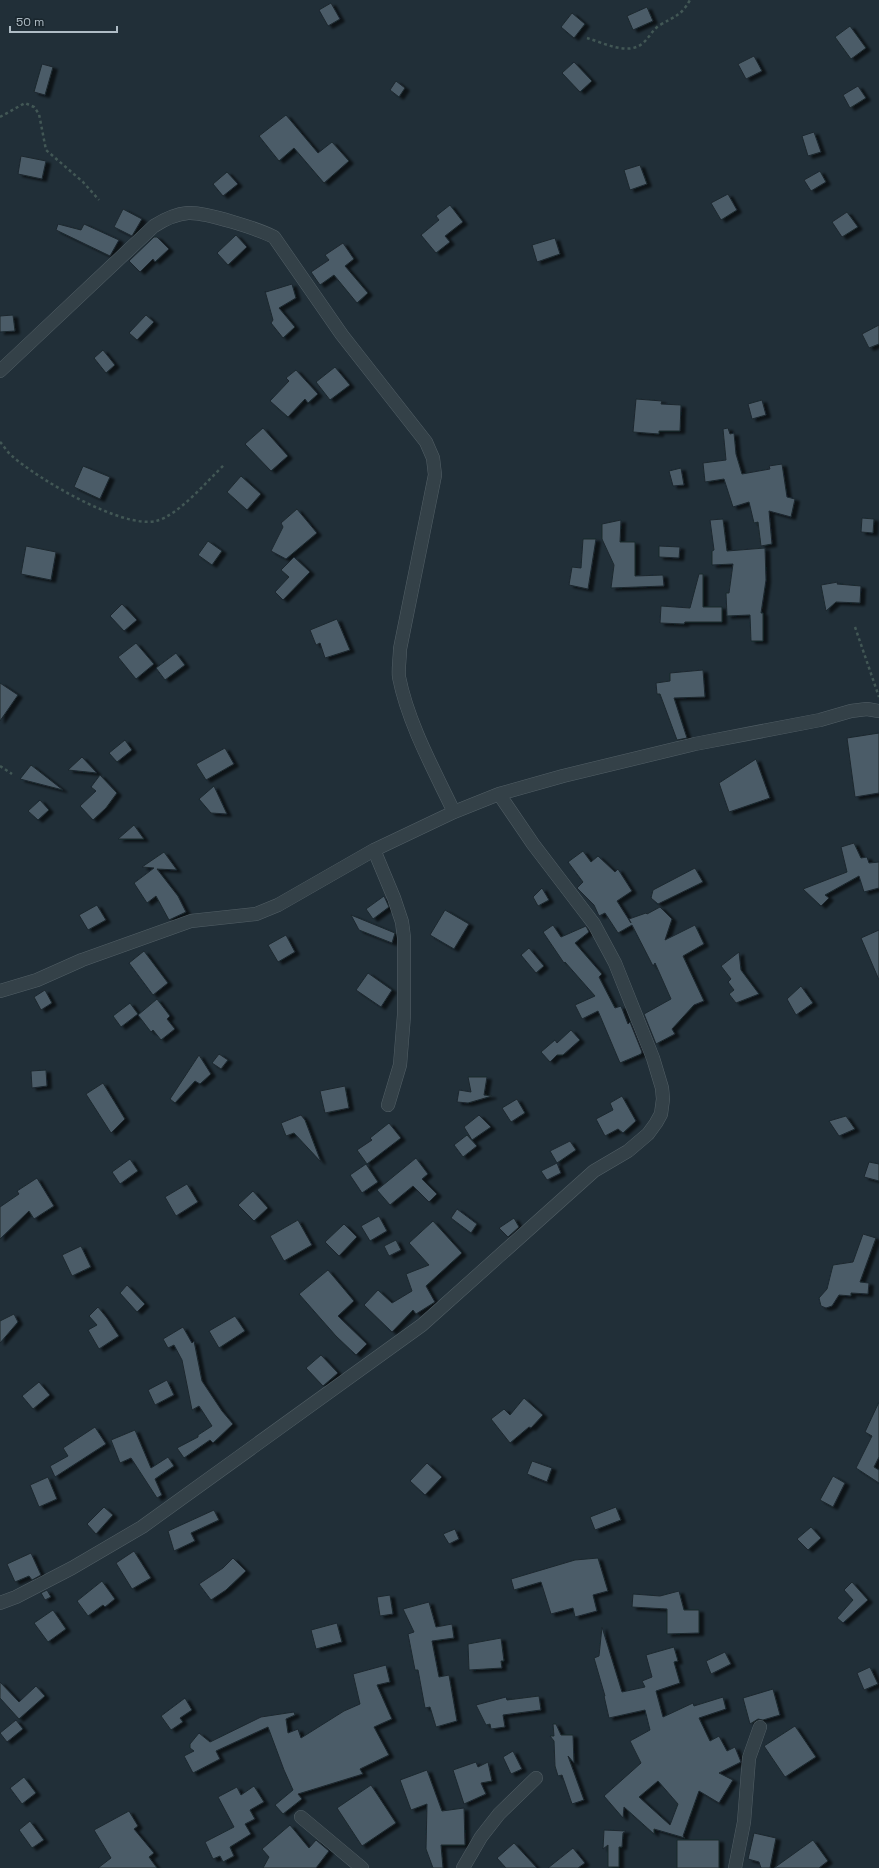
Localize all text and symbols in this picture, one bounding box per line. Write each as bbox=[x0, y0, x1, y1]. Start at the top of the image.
scale bar bbox=[10, 8, 117, 34]
text: 50 m bbox=[16, 14, 44, 30]

